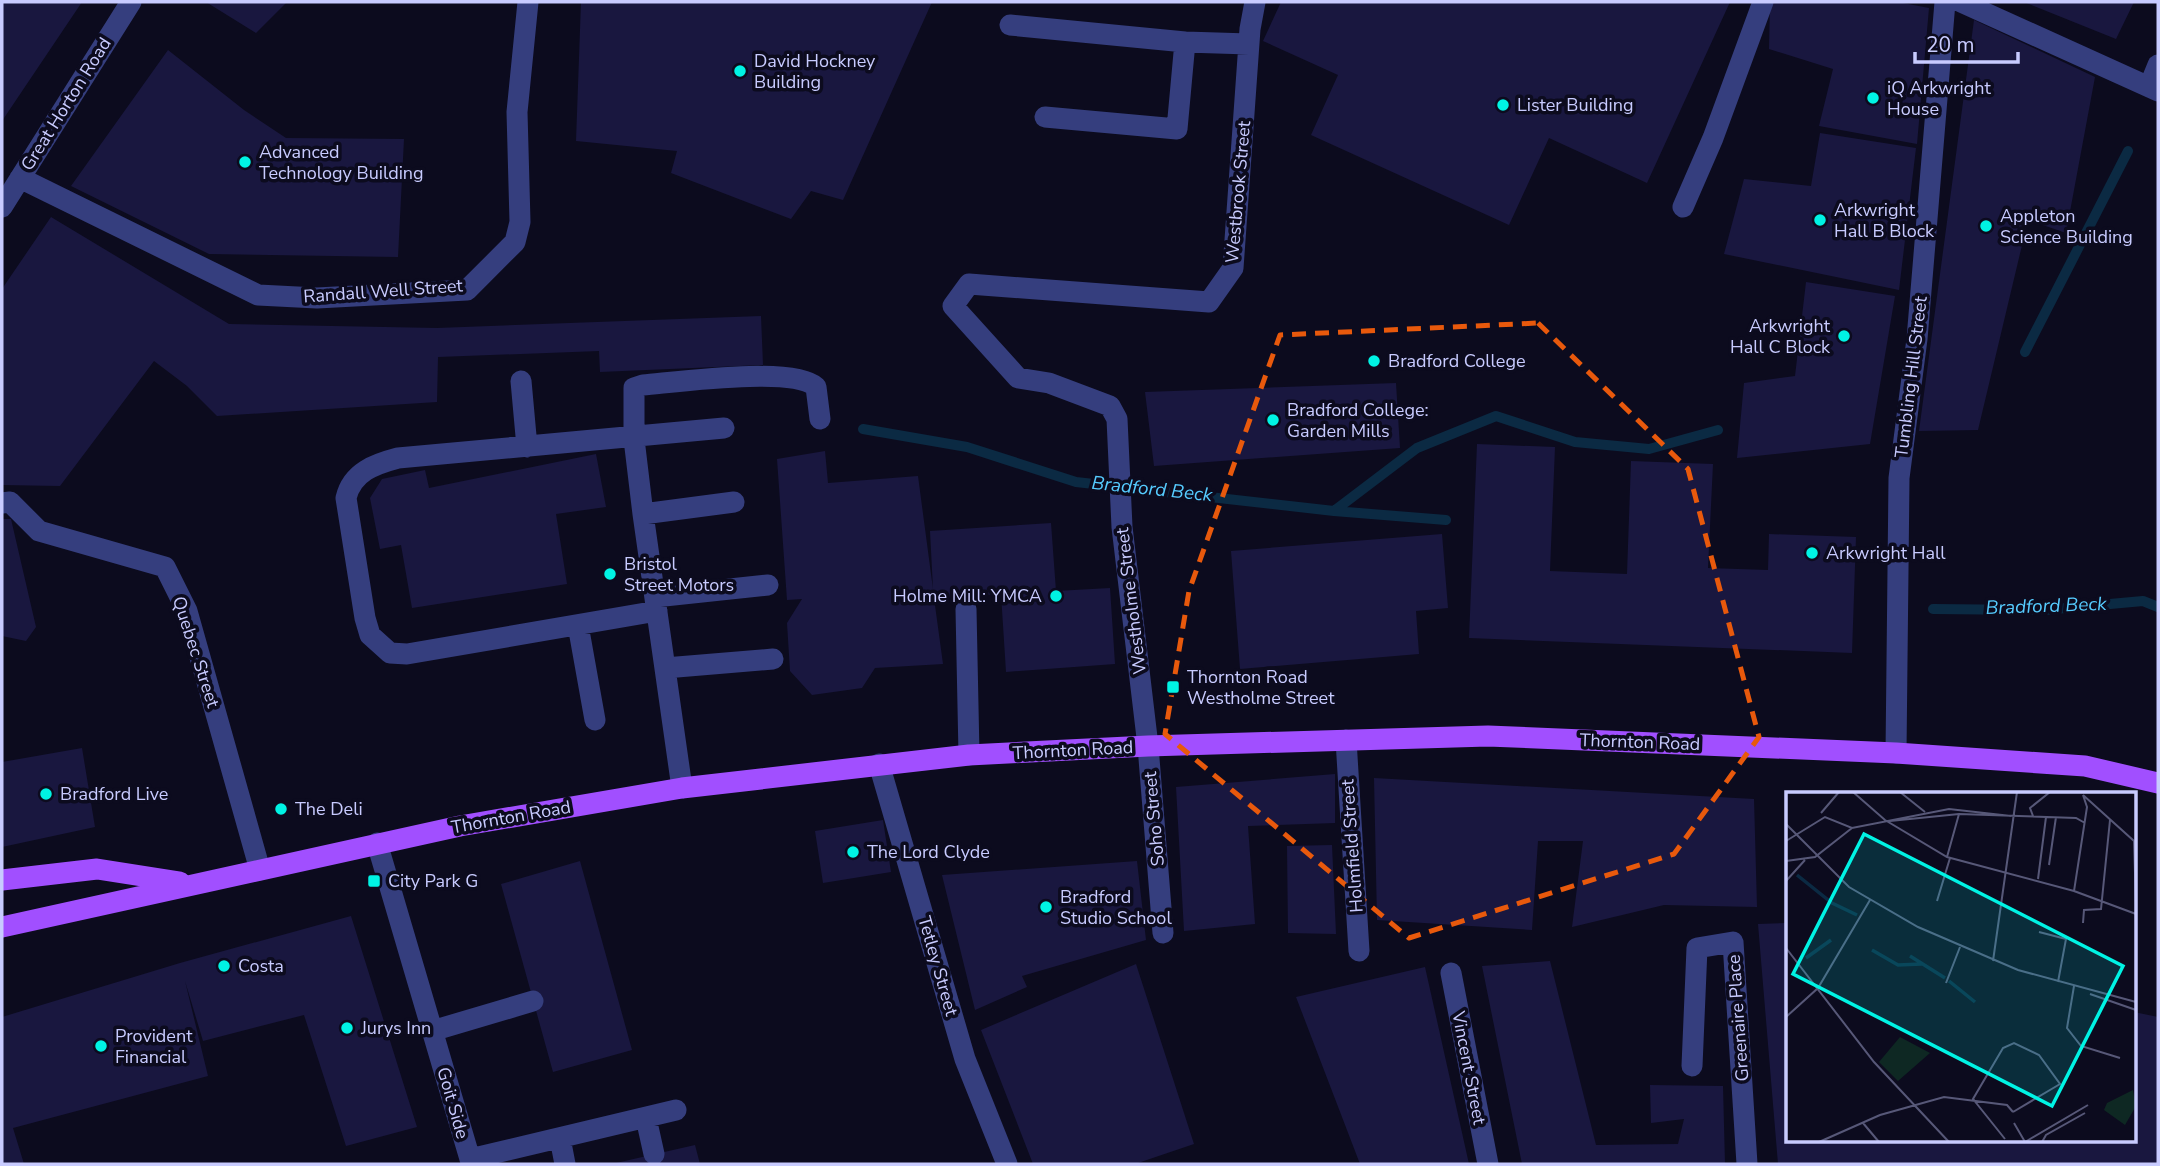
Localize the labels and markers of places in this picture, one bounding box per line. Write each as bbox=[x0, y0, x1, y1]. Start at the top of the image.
place label: David Hockney Building bbox=[754, 49, 876, 94]
marker: David Hockney Building bbox=[732, 63, 748, 79]
place label: iQ Arkwright House bbox=[1887, 76, 1991, 121]
marker: iQ Arkwright House bbox=[1865, 90, 1881, 106]
place label: Lister Building bbox=[1517, 93, 1634, 117]
marker: Lister Building bbox=[1495, 97, 1511, 113]
place label: Advanced Technology Building bbox=[259, 140, 424, 185]
marker: Advanced Technology Building bbox=[237, 154, 253, 170]
place label: Arkwright Hall B Block bbox=[1834, 198, 1935, 243]
place label: Appleton Science Building bbox=[2000, 204, 2133, 249]
marker: Arkwright Hall B Block bbox=[1812, 212, 1828, 228]
marker: Appleton Science Building bbox=[1978, 218, 1994, 234]
place label: Arkwright Hall C Block bbox=[1730, 314, 1831, 359]
marker: Arkwright Hall C Block bbox=[1836, 328, 1852, 344]
place label: Bradford College bbox=[1388, 349, 1526, 373]
marker: Bradford College bbox=[1366, 353, 1382, 369]
place label: Bradford College: Garden Mills bbox=[1287, 398, 1429, 443]
marker: Bradford College: Garden Mills bbox=[1265, 412, 1281, 428]
place label: Arkwright Hall bbox=[1826, 541, 1946, 565]
marker: Arkwright Hall bbox=[1804, 545, 1820, 561]
place label: Bristol Street Motors bbox=[624, 552, 734, 597]
marker: Bristol Street Motors bbox=[602, 566, 618, 582]
place label: Holme Mill: YMCA bbox=[893, 584, 1042, 608]
marker: Holme Mill: YMCA bbox=[1048, 588, 1064, 604]
place label: Thornton Road Westholme Street bbox=[1187, 665, 1335, 710]
marker: Thornton Road Westholme Street bbox=[1165, 679, 1181, 695]
place label: Bradford Live bbox=[60, 782, 168, 806]
marker: Bradford Live bbox=[38, 786, 54, 802]
place label: The Deli bbox=[295, 797, 363, 821]
marker: The Deli bbox=[273, 801, 289, 817]
place label: The Lord Clyde bbox=[867, 840, 990, 864]
marker: The Lord Clyde bbox=[845, 844, 861, 860]
place label: City Park G bbox=[388, 869, 478, 893]
marker: City Park G bbox=[366, 873, 382, 889]
place label: Bradford Studio School bbox=[1060, 885, 1172, 930]
marker: Bradford Studio School bbox=[1038, 899, 1054, 915]
place label: Costa bbox=[238, 954, 284, 978]
marker: Costa bbox=[216, 958, 232, 974]
place label: Jurys Inn bbox=[360, 1016, 431, 1040]
marker: Jurys Inn bbox=[339, 1020, 355, 1036]
place label: Provident Financial bbox=[115, 1024, 193, 1069]
marker: Provident Financial bbox=[93, 1038, 109, 1054]

